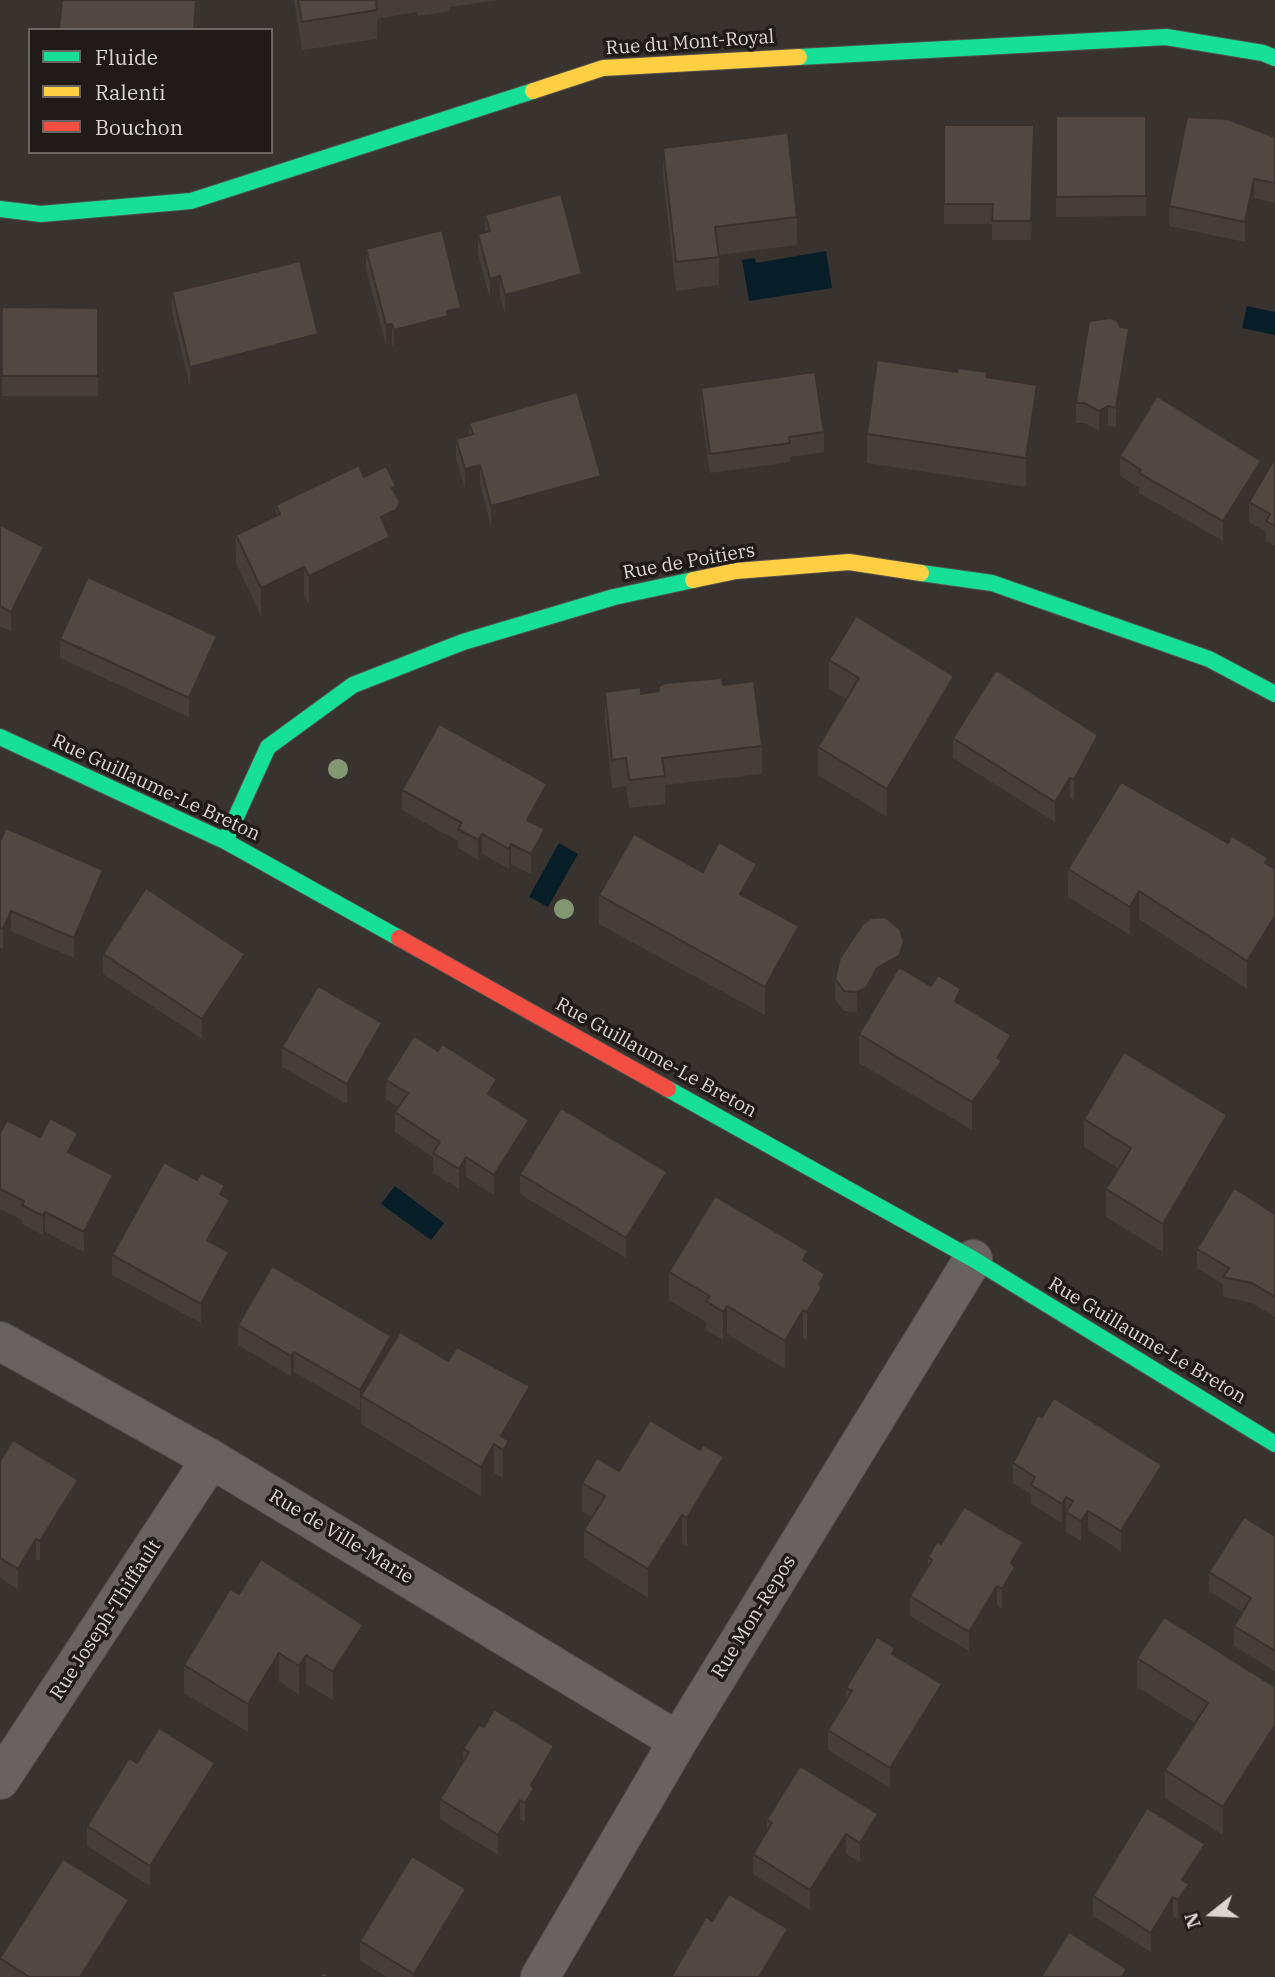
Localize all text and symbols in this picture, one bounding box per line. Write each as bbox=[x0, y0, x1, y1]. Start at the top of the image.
street label: Rue du Mont-Royal bbox=[605, 26, 775, 60]
legend bbox=[28, 28, 273, 154]
text: Fluide bbox=[95, 43, 158, 71]
text: Ralenti bbox=[95, 78, 166, 106]
text: Bouchon bbox=[95, 113, 183, 141]
street label: Rue de Poitiers bbox=[621, 539, 757, 585]
street label: Rue Guillaume-Le Breton bbox=[48, 730, 264, 846]
street label: Rue Guillaume-Le Breton bbox=[551, 993, 761, 1123]
street label: Rue Guillaume-Le Breton bbox=[1044, 1273, 1250, 1409]
street label: Rue de Ville-Marie bbox=[265, 1485, 417, 1589]
street label: Rue Joseph-Thiffault bbox=[46, 1536, 166, 1704]
street label: Rue Mon-Repos bbox=[707, 1551, 801, 1683]
north arrow bbox=[1177, 1879, 1247, 1949]
text: N bbox=[1178, 1910, 1206, 1931]

